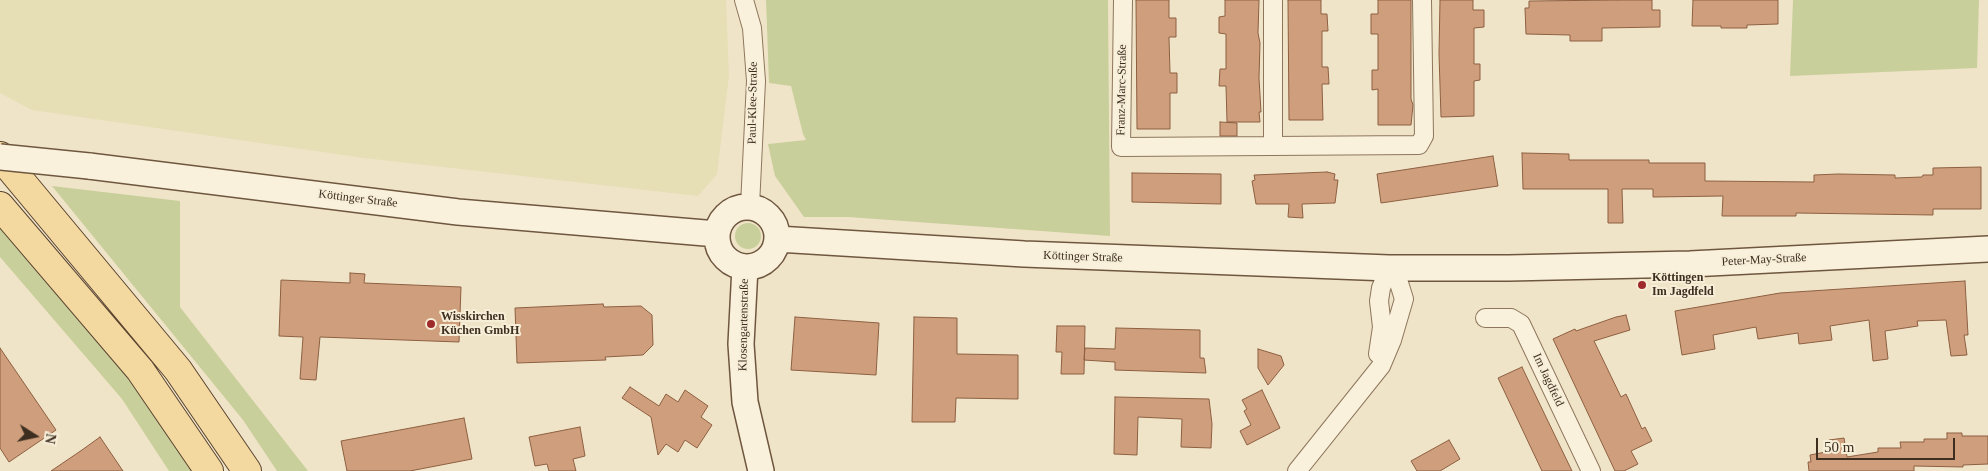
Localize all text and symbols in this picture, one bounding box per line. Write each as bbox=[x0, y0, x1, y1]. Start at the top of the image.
street label: Franz-Marc-Straße bbox=[1114, 44, 1130, 136]
street label: Paul-Klee-Straße bbox=[745, 62, 761, 144]
street label: Köttinger Straße bbox=[318, 187, 398, 211]
street label: Köttinger Straße bbox=[1043, 248, 1123, 266]
street label: Peter-May-Straße bbox=[1721, 251, 1807, 269]
place label: Köttingen Im Jagdfeld bbox=[1652, 271, 1714, 299]
street label: Klosengartenstraße bbox=[736, 279, 752, 371]
marker: Köttingen Im Jagdfeld bbox=[1636, 279, 1648, 291]
place label: Wisskirchen Küchen GmbH bbox=[441, 310, 519, 338]
marker: Wisskirchen Küchen GmbH bbox=[425, 318, 437, 330]
street label: Im Jagdfeld bbox=[1529, 351, 1567, 409]
north arrow bbox=[10, 411, 60, 461]
scale bar bbox=[1818, 428, 1957, 460]
text: N bbox=[42, 432, 59, 445]
text: 50 m bbox=[1824, 439, 1854, 455]

